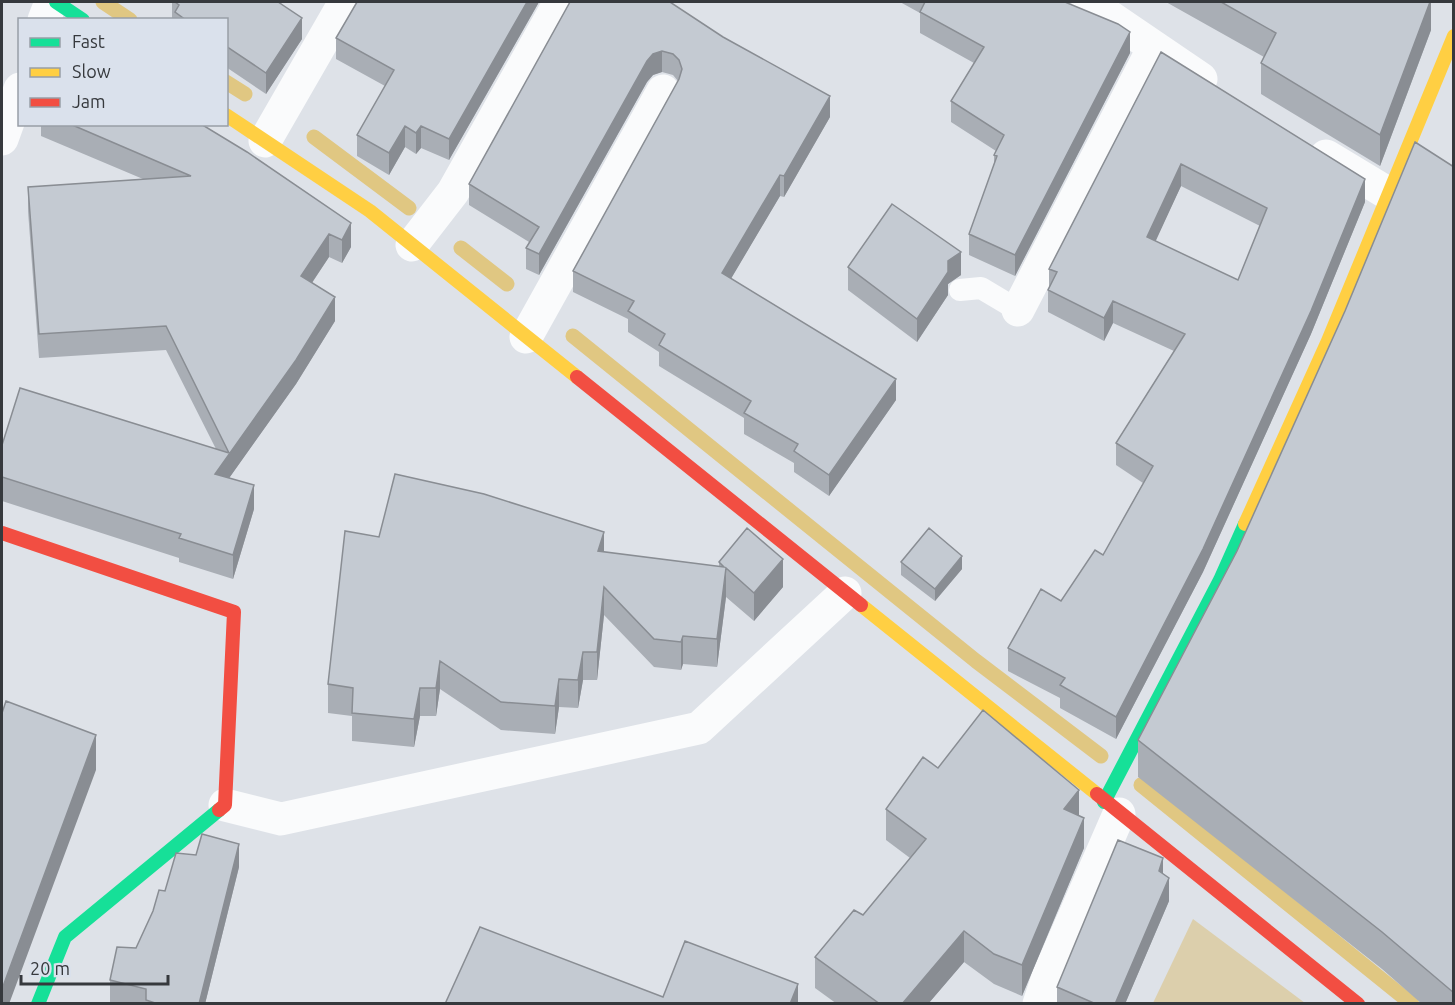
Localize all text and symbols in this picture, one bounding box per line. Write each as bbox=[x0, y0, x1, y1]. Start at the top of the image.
legend bbox=[18, 18, 228, 126]
text: Fast bbox=[72, 31, 105, 51]
text: Slow bbox=[72, 61, 111, 81]
text: Jam bbox=[72, 91, 106, 111]
scale bar bbox=[21, 948, 168, 986]
text: 20 m bbox=[30, 958, 70, 978]

